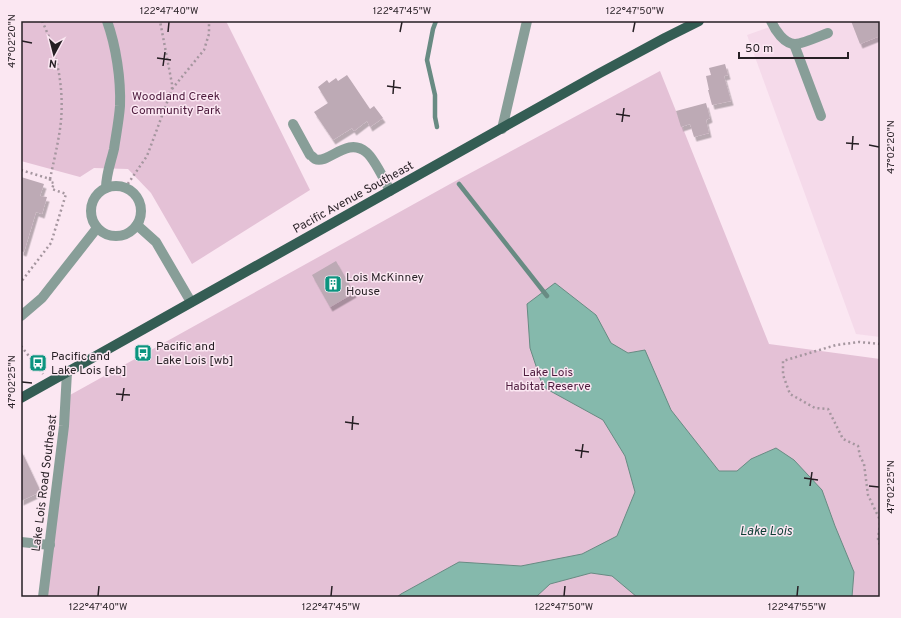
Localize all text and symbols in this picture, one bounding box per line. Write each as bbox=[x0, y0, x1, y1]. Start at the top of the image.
text: 122°47'40"W bbox=[140, 5, 198, 18]
text: 122°47'45"W bbox=[373, 5, 431, 18]
text: 122°47'50"W bbox=[606, 5, 664, 18]
text: 47°02'20"N bbox=[6, 14, 19, 68]
north arrow bbox=[34, 34, 74, 74]
scale bar bbox=[739, 34, 848, 60]
text: 50 m bbox=[745, 41, 773, 57]
text: N bbox=[48, 56, 58, 70]
park label: Woodland Creek Community Park bbox=[131, 89, 221, 119]
text: 47°02'20"N bbox=[885, 120, 898, 174]
street label: Pacific Avenue Southeast bbox=[290, 158, 417, 238]
place label: Lois McKinney House bbox=[346, 270, 424, 300]
building icon: Lois McKinney House bbox=[323, 274, 343, 294]
place label: Pacific and Lake Lois [wb] bbox=[156, 339, 234, 369]
bus stop icon: Pacific and Lake Lois [wb] bbox=[133, 343, 153, 363]
place label: Pacific and Lake Lois [eb] bbox=[51, 349, 126, 379]
bus stop icon: Pacific and Lake Lois [eb] bbox=[28, 353, 48, 373]
text: 47°02'25"N bbox=[6, 355, 19, 409]
park label: Lake Lois Habitat Reserve bbox=[505, 365, 591, 395]
street label: Lake Lois Road Southeast bbox=[29, 414, 61, 553]
text: 47°02'25"N bbox=[885, 460, 898, 514]
water label: Lake Lois bbox=[740, 524, 792, 540]
text: 122°47'40"W bbox=[69, 601, 127, 614]
text: 122°47'45"W bbox=[302, 601, 360, 614]
text: 122°47'50"W bbox=[535, 601, 593, 614]
text: 122°47'55"W bbox=[768, 601, 826, 614]

